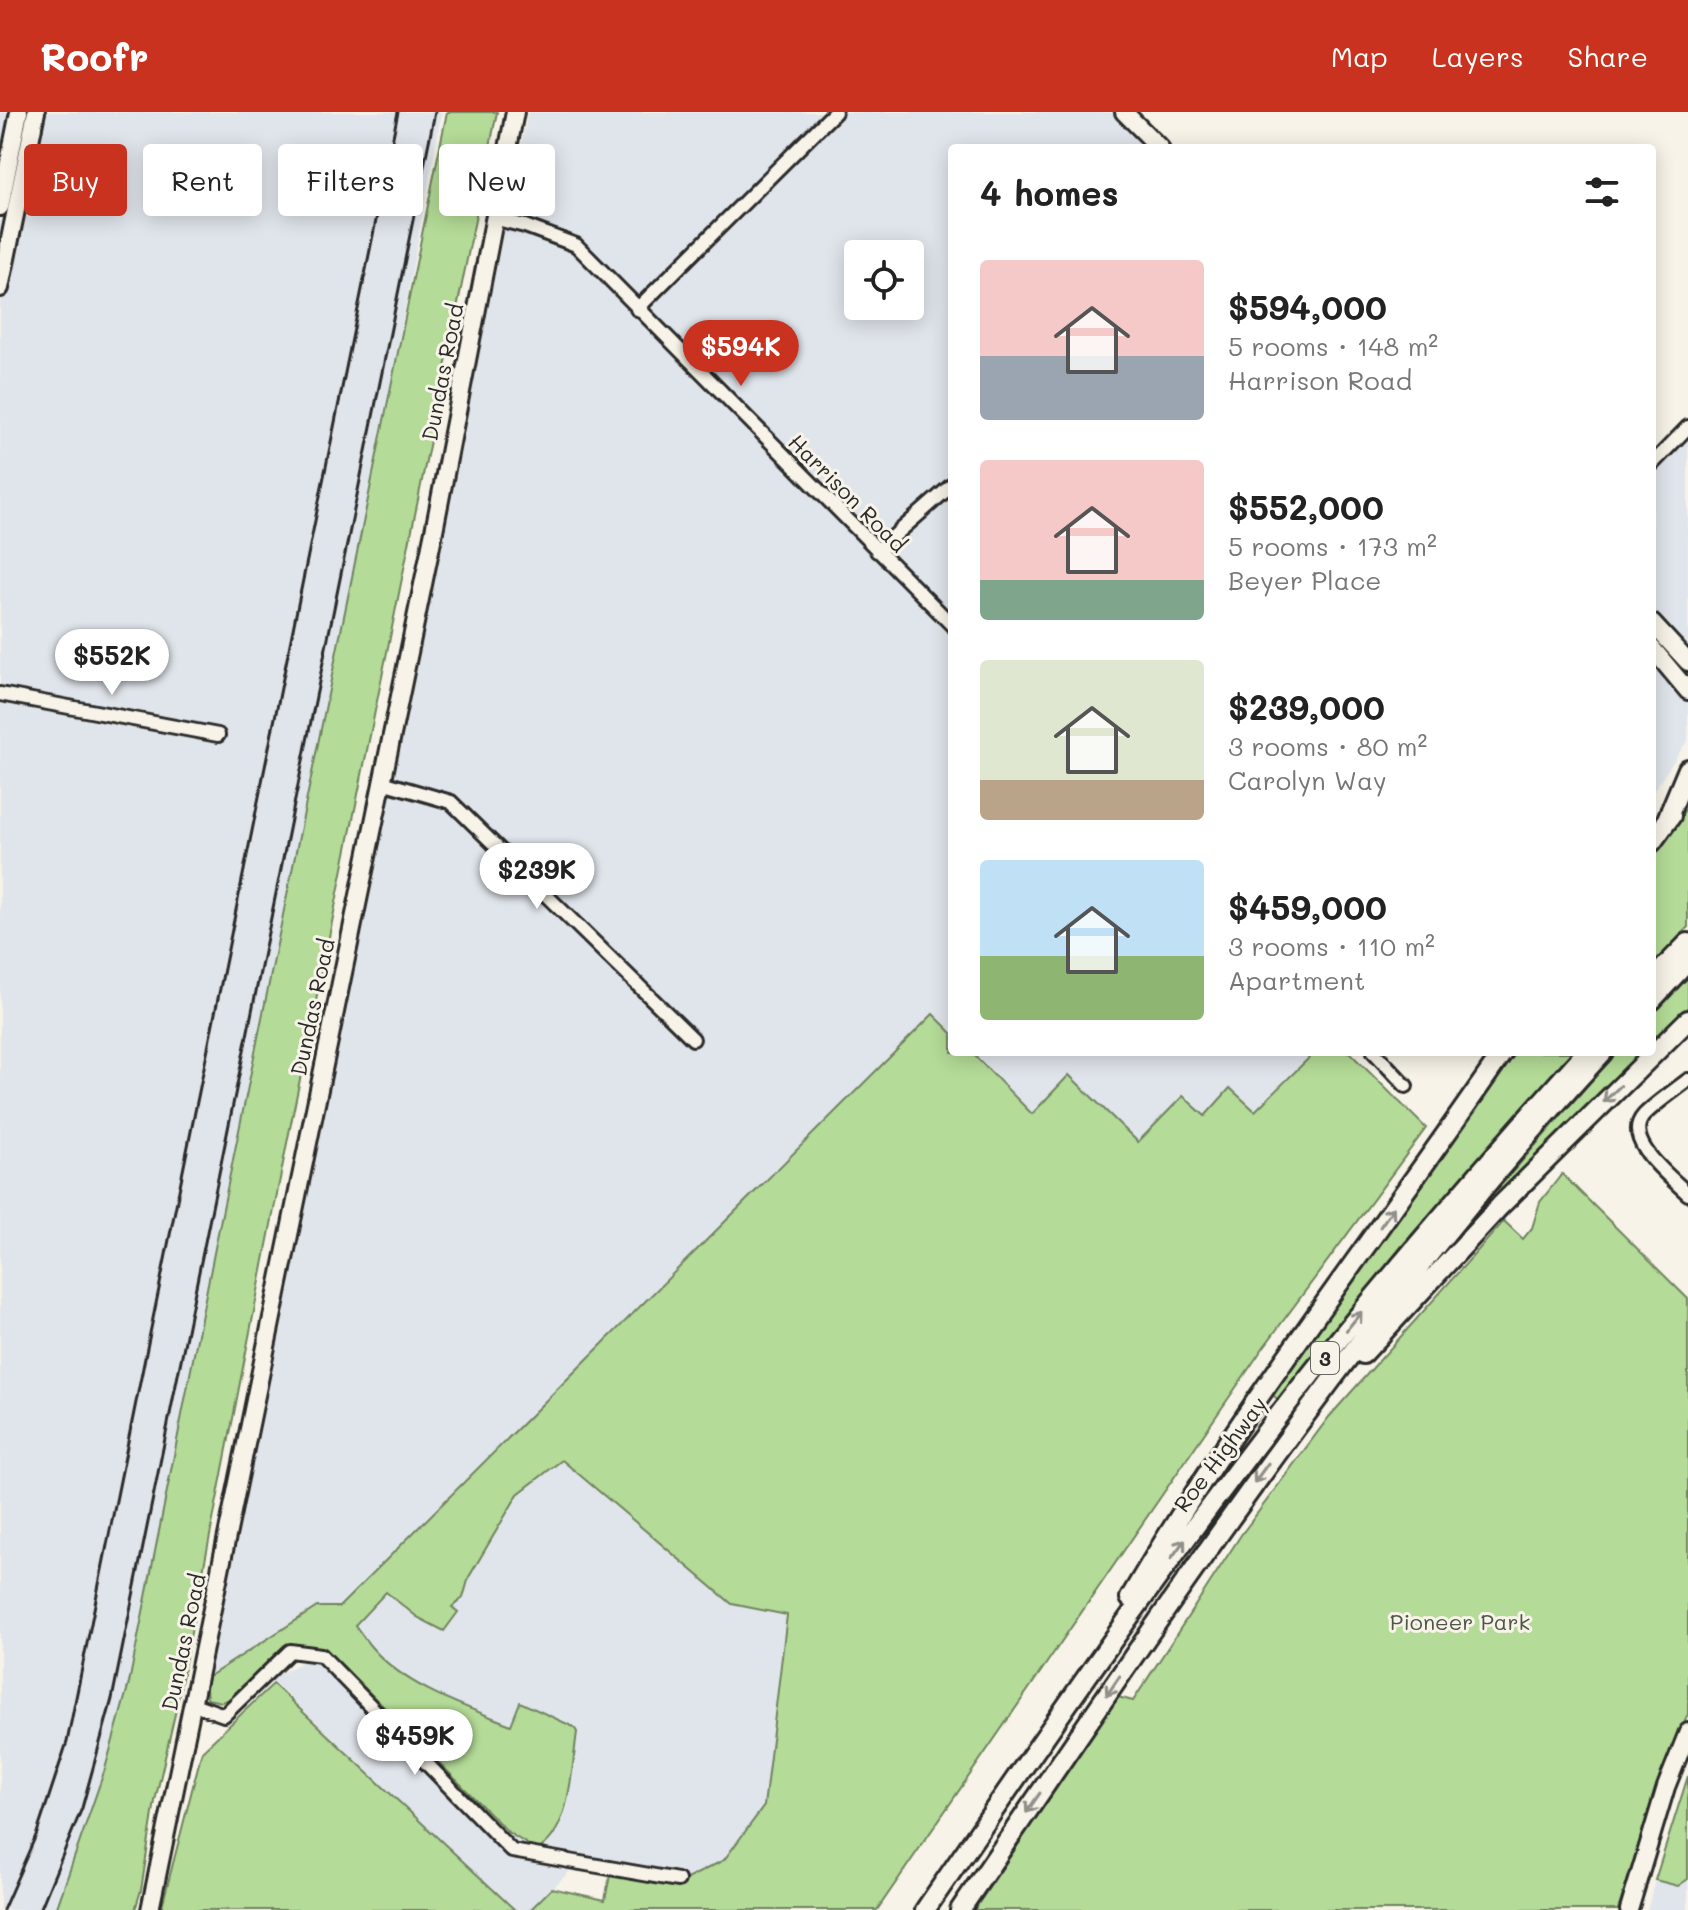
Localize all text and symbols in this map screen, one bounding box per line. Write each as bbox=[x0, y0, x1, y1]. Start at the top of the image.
text: Roofr bbox=[40, 31, 149, 81]
text: Map bbox=[1331, 38, 1388, 74]
text: Layers bbox=[1432, 38, 1524, 74]
text: Share bbox=[1568, 38, 1648, 74]
chip: Buy bbox=[24, 144, 127, 216]
chip: Rent bbox=[143, 144, 262, 216]
chip: Filters bbox=[278, 144, 423, 216]
chip: New bbox=[439, 144, 555, 216]
text: 4 homes bbox=[980, 170, 1119, 215]
icon: filters bbox=[1580, 170, 1624, 214]
map controls bbox=[844, 240, 924, 320]
button: locate bbox=[844, 240, 924, 320]
text: $594,000 bbox=[1228, 284, 1387, 329]
icon: home bbox=[1044, 292, 1140, 388]
street label: Dundas Road bbox=[414, 301, 470, 443]
pin: $594K bbox=[685, 320, 797, 388]
text: $594K bbox=[701, 329, 781, 363]
text: 5 rooms · 148 m² bbox=[1228, 329, 1438, 363]
text: Harrison Road bbox=[1228, 363, 1412, 397]
street label: Harrison Road bbox=[783, 428, 913, 558]
text: $552,000 bbox=[1228, 484, 1384, 529]
icon: home bbox=[1044, 492, 1140, 588]
text: 5 rooms · 173 m² bbox=[1228, 529, 1437, 563]
text: Beyer Place bbox=[1228, 563, 1381, 597]
pin: $552K bbox=[56, 629, 168, 697]
text: $552K bbox=[73, 638, 151, 672]
text: $239,000 bbox=[1228, 684, 1385, 729]
icon: home bbox=[1044, 692, 1140, 788]
text: 3 rooms · 80 m² bbox=[1228, 729, 1427, 763]
text: Carolyn Way bbox=[1228, 763, 1387, 797]
pin: $239K bbox=[481, 843, 593, 911]
text: $239K bbox=[498, 852, 576, 886]
text: $459,000 bbox=[1228, 884, 1387, 929]
icon: home bbox=[1044, 892, 1140, 988]
text: 3 rooms · 110 m² bbox=[1228, 929, 1435, 963]
street label: Dundas Road bbox=[283, 936, 341, 1078]
text: Apartment bbox=[1228, 963, 1365, 997]
one-way arrow bbox=[1603, 1084, 1622, 1103]
one-way arrow bbox=[1379, 1207, 1395, 1229]
one-way arrow bbox=[1346, 1311, 1363, 1332]
road number: 3 bbox=[1311, 1342, 1339, 1374]
street label: Roe Highway bbox=[1167, 1390, 1273, 1518]
one-way arrow bbox=[1253, 1461, 1270, 1483]
one-way arrow bbox=[1170, 1539, 1187, 1561]
street label: Dundas Road bbox=[154, 1571, 212, 1713]
park label: Pioneer Park bbox=[1390, 1607, 1530, 1636]
one-way arrow bbox=[1105, 1675, 1121, 1697]
pin: $459K bbox=[359, 1709, 471, 1777]
text: $459K bbox=[375, 1718, 455, 1752]
one-way arrow bbox=[1025, 1792, 1041, 1814]

